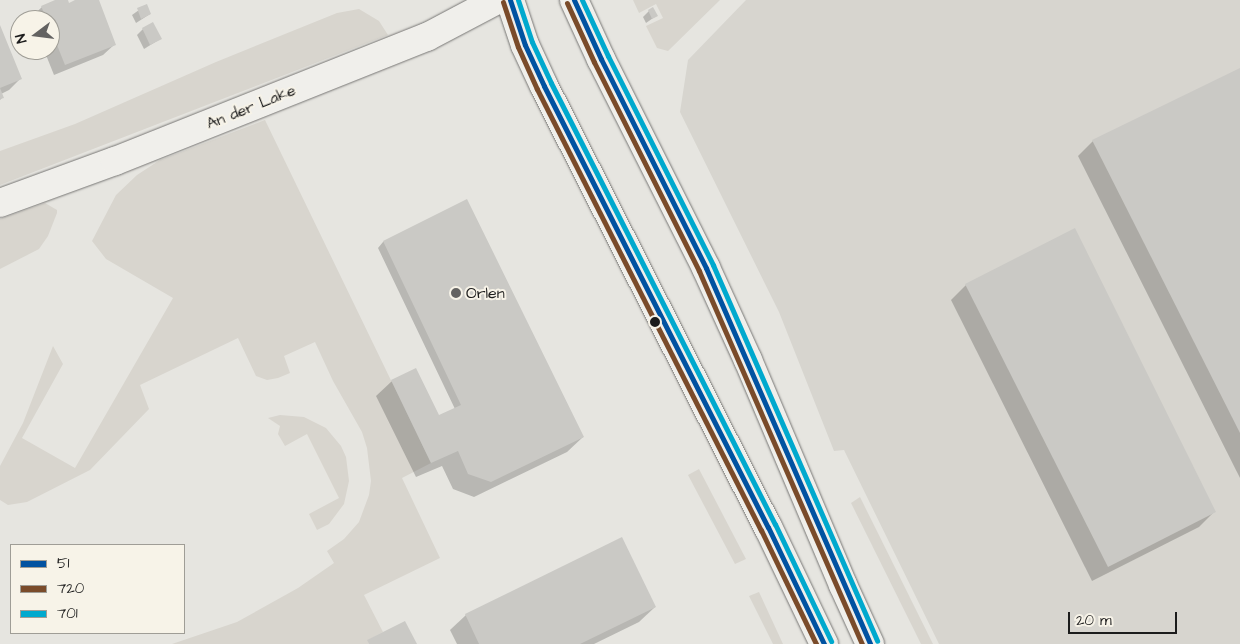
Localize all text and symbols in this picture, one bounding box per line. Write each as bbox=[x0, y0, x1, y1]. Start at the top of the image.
north arrow bbox=[10, 10, 60, 60]
text: N bbox=[11, 32, 32, 45]
street label: An der Lake bbox=[204, 80, 298, 134]
place label: Orlen bbox=[466, 283, 505, 303]
marker: Orlen bbox=[450, 287, 462, 299]
unlabelled marker bbox=[650, 317, 660, 327]
legend bbox=[10, 544, 185, 634]
text: 51 bbox=[57, 553, 70, 574]
text: 720 bbox=[57, 578, 84, 599]
scale bar bbox=[1070, 602, 1179, 634]
text: 701 bbox=[57, 603, 78, 624]
text: 20 m bbox=[1076, 610, 1112, 631]

